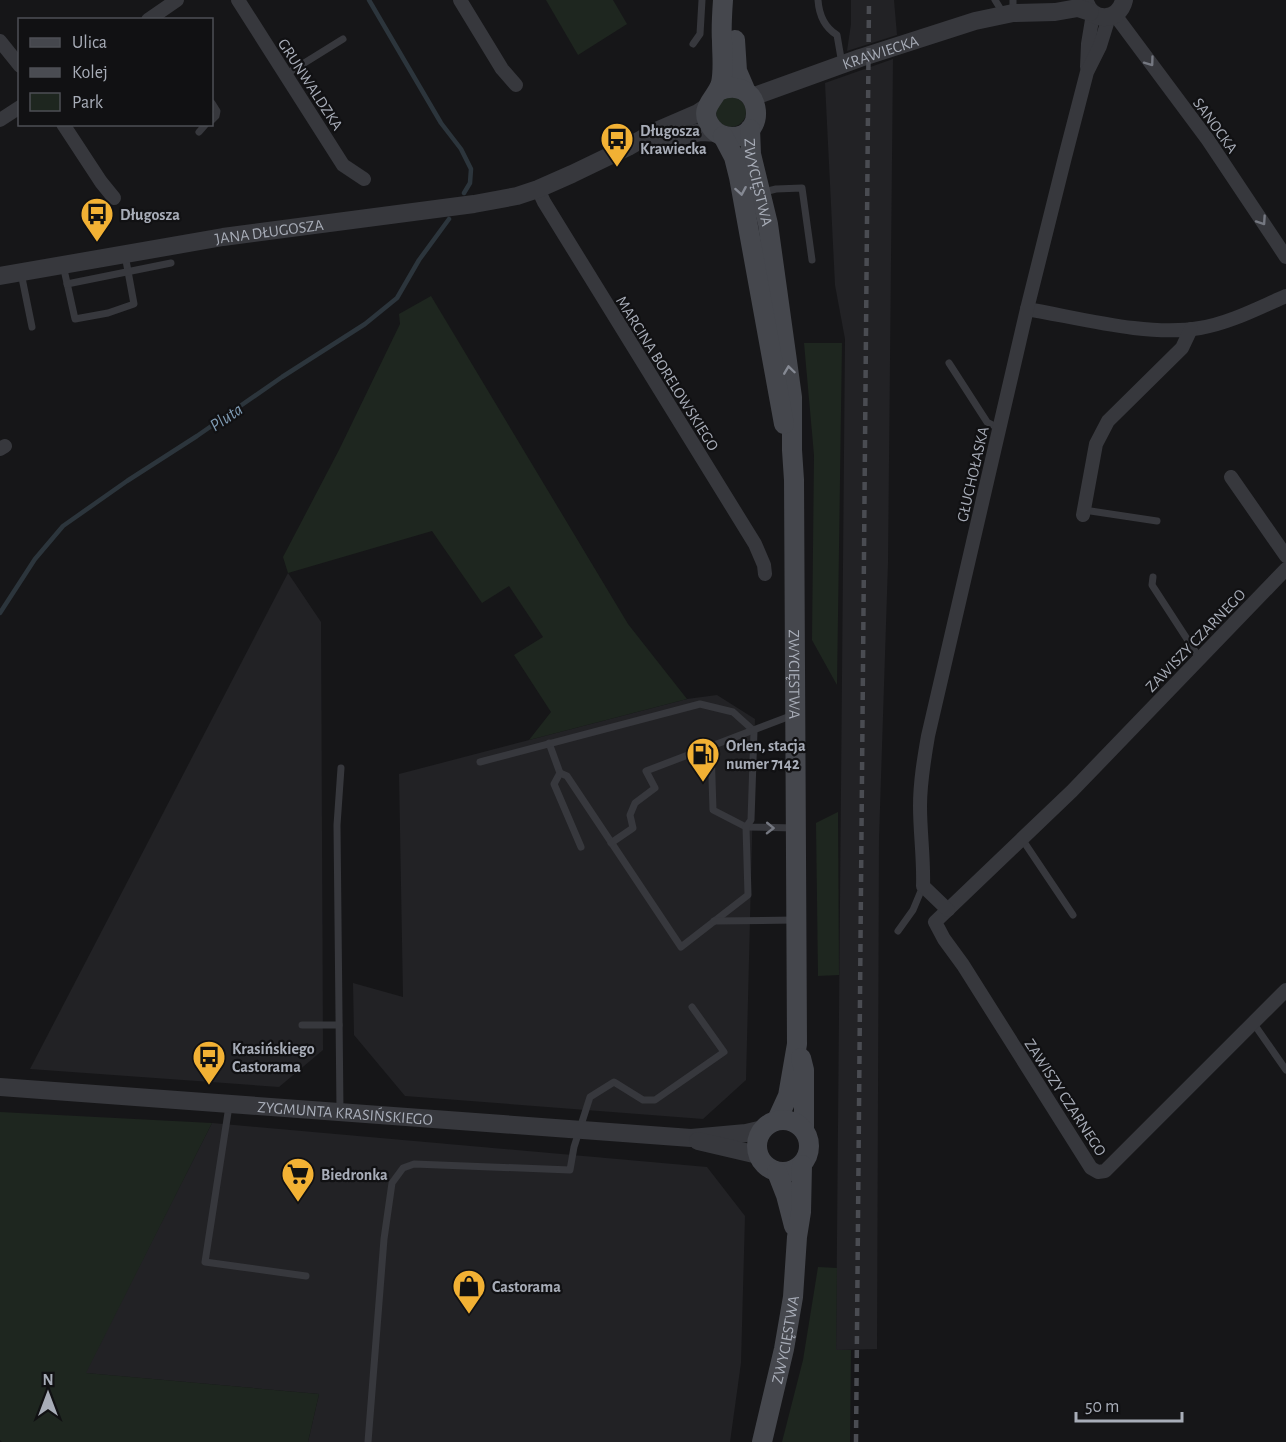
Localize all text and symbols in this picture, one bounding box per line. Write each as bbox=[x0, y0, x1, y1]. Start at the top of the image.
legend bbox=[18, 18, 213, 126]
street label: KRAWIECKA bbox=[840, 33, 920, 73]
text: Ulica bbox=[72, 34, 107, 52]
street label: GRUNWALDZKA bbox=[275, 36, 346, 133]
one-way arrow bbox=[1143, 55, 1154, 66]
text: Kolej bbox=[72, 64, 108, 82]
text: Park bbox=[72, 94, 104, 112]
street label: SANOCKA bbox=[1190, 95, 1240, 156]
bus stop icon: Długosza Krawiecka bbox=[599, 121, 635, 168]
place label: Długosza Krawiecka bbox=[640, 123, 707, 157]
street label: ZWYCIĘSTWA bbox=[741, 138, 775, 228]
one-way arrow bbox=[734, 185, 747, 195]
bus stop icon: Długosza bbox=[79, 196, 115, 243]
place label: Długosza bbox=[120, 207, 180, 223]
one-way arrow bbox=[1255, 215, 1267, 225]
street label: JANA DŁUGOSZA bbox=[214, 217, 325, 247]
street label: MARCINA BORELOWSKIEGO bbox=[613, 293, 721, 454]
one-way arrow bbox=[783, 366, 795, 375]
water label: Pluta bbox=[207, 400, 246, 435]
street label: GŁUCHOŁASKA bbox=[954, 425, 992, 523]
street label: ZAWISZY CZARNEGO bbox=[1143, 586, 1249, 695]
street label: ZWYCIĘSTWA bbox=[786, 630, 802, 719]
fuel station icon: Orlen, stacja numer 7142 bbox=[685, 736, 721, 783]
place label: Orlen, stacja numer 7142 bbox=[726, 738, 806, 772]
one-way arrow bbox=[766, 821, 775, 834]
street label: ZAWISZY CZARNEGO bbox=[1021, 1036, 1109, 1159]
bus stop icon: Krasińskiego Castorama bbox=[191, 1039, 227, 1086]
place label: Krasińskiego Castorama bbox=[232, 1041, 315, 1075]
street label: ZYGMUNTA KRASIŃSKIEGO bbox=[257, 1099, 433, 1128]
supermarket icon: Biedronka bbox=[280, 1156, 316, 1203]
place label: Biedronka bbox=[321, 1167, 388, 1183]
shop icon: Castorama bbox=[451, 1268, 487, 1315]
place label: Castorama bbox=[492, 1279, 561, 1295]
street label: ZWYCIĘSTWA bbox=[769, 1295, 802, 1385]
north arrow bbox=[18, 1364, 78, 1424]
text: N bbox=[42, 1372, 54, 1388]
scale bar bbox=[1076, 1385, 1182, 1423]
text: 50 m bbox=[1085, 1398, 1119, 1416]

